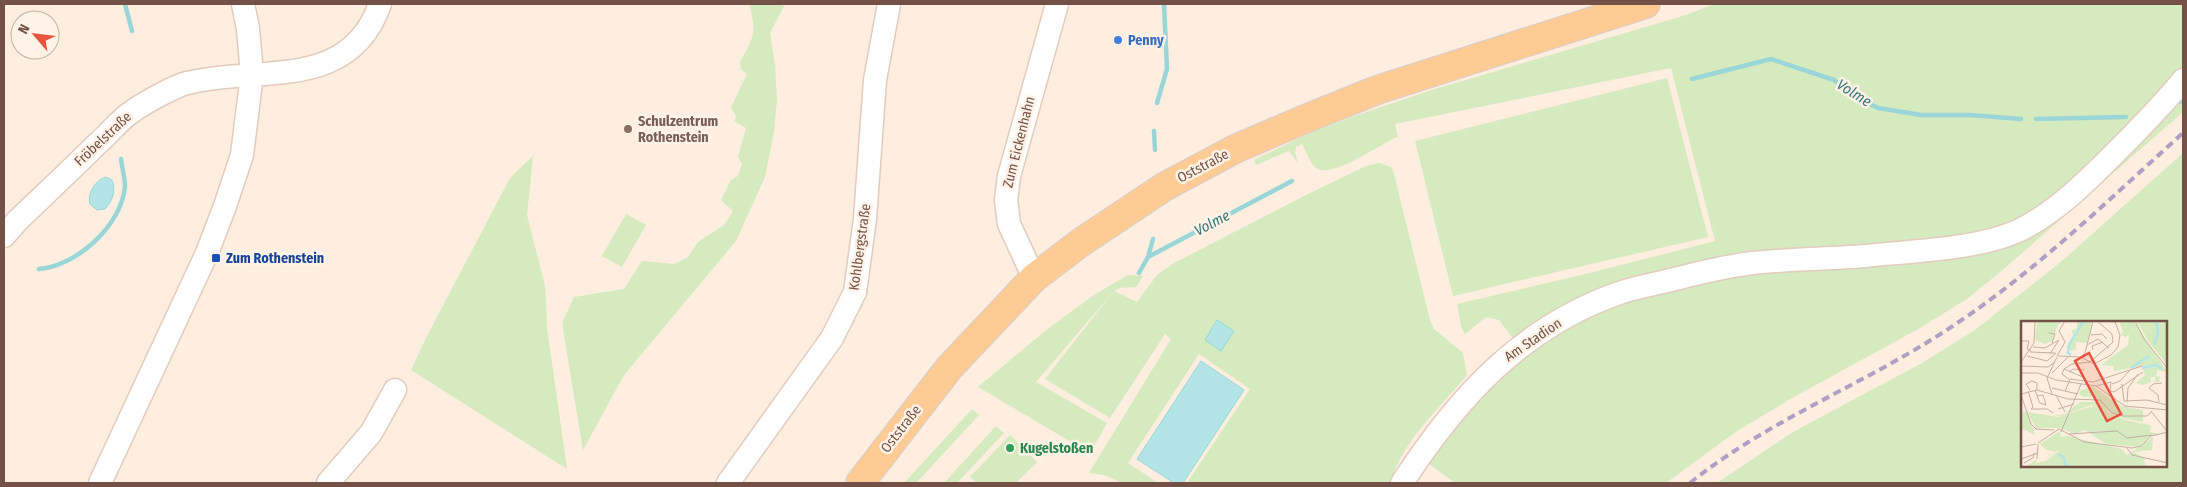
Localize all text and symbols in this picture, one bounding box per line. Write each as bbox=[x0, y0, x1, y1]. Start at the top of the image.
north arrow bbox=[10, 10, 60, 60]
text: N bbox=[14, 21, 33, 37]
place label: Penny bbox=[1128, 32, 1164, 49]
marker: Penny bbox=[1112, 34, 1124, 46]
water label: Volme bbox=[1833, 75, 1875, 111]
street label: Zum Eickenhahn bbox=[999, 95, 1039, 189]
street label: Fröbelstraße bbox=[71, 108, 135, 170]
place label: Schulzentrum Rothenstein bbox=[638, 113, 718, 146]
marker: Schulzentrum Rothenstein bbox=[622, 123, 634, 135]
street label: Oststraße bbox=[1174, 145, 1232, 187]
street label: Kohlbergstraße bbox=[845, 202, 875, 291]
water label: Volme bbox=[1191, 206, 1233, 240]
place label: Zum Rothenstein bbox=[226, 250, 324, 267]
marker: Zum Rothenstein bbox=[210, 252, 222, 264]
street label: Am Stadion bbox=[1501, 315, 1565, 365]
inset map bbox=[2021, 321, 2167, 467]
street label: Oststraße bbox=[877, 402, 925, 456]
place label: Kugelstoßen bbox=[1020, 440, 1093, 457]
marker: Kugelstoßen bbox=[1004, 442, 1016, 454]

